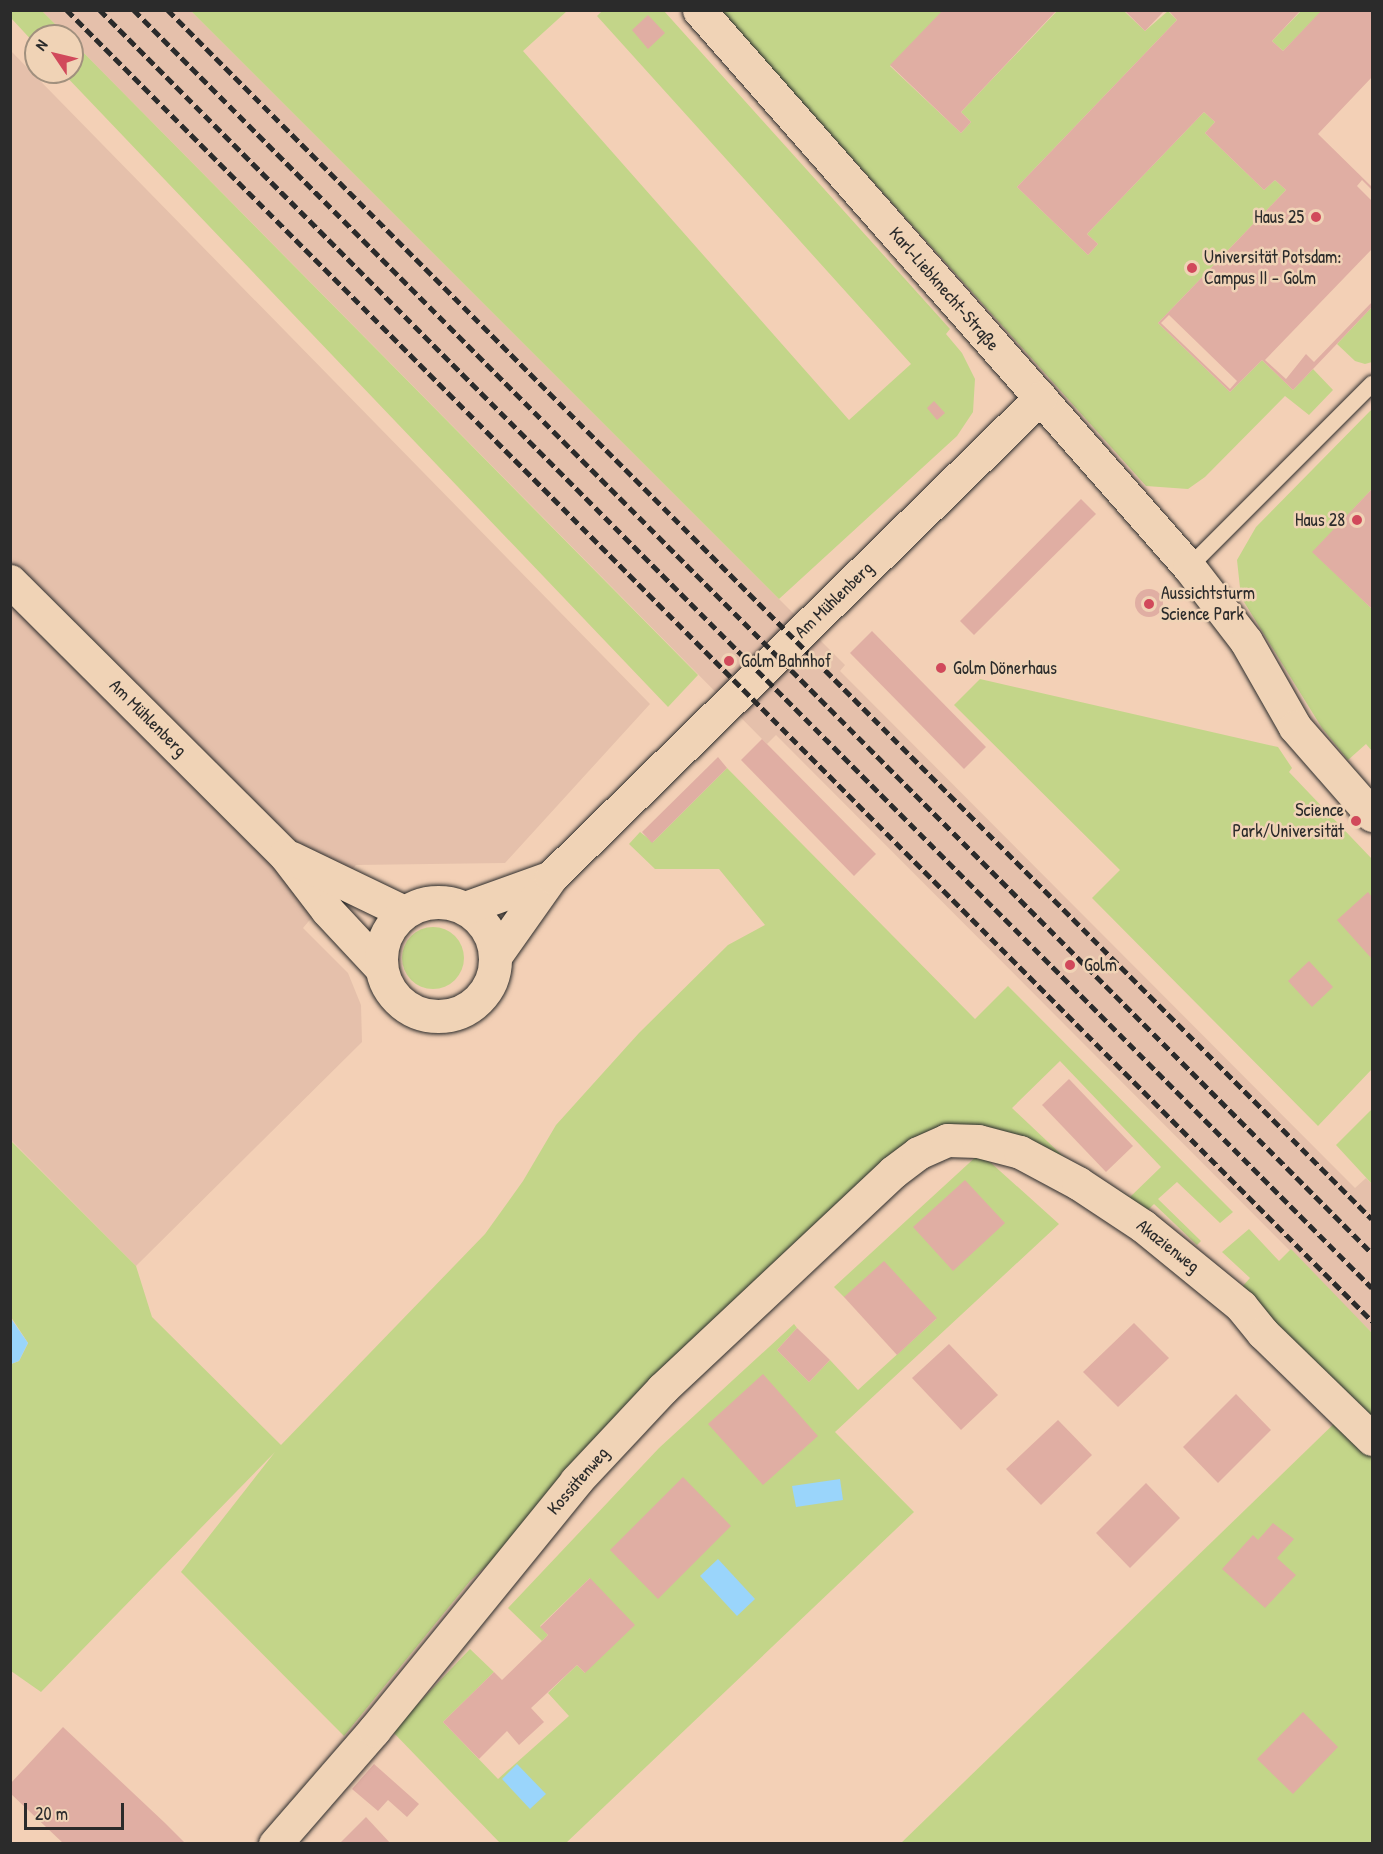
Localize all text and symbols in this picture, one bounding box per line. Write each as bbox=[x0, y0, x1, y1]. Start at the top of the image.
north arrow bbox=[24, 24, 84, 84]
text: N bbox=[29, 35, 52, 55]
place label: Haus 25 bbox=[1254, 206, 1304, 228]
marker: Haus 25 bbox=[1309, 210, 1323, 224]
street label: Karl-Liebknecht-Straße bbox=[884, 223, 1004, 355]
place label: Universität Potsdam: Campus II - Golm bbox=[1204, 247, 1341, 290]
marker: Universität Potsdam: Campus II - Golm bbox=[1185, 261, 1199, 275]
place label: Haus 28 bbox=[1295, 509, 1345, 531]
marker: Haus 28 bbox=[1350, 513, 1364, 527]
street label: Am Mühlenberg bbox=[790, 557, 878, 643]
place label: Aussichtsturm Science Park bbox=[1161, 583, 1255, 626]
marker: Aussichtsturm Science Park bbox=[1142, 597, 1156, 611]
place label: Golm Bahnhof bbox=[741, 650, 831, 672]
marker: Golm Bahnhof bbox=[722, 654, 736, 668]
place label: Golm Dönerhaus bbox=[953, 657, 1057, 679]
marker: Golm Dönerhaus bbox=[934, 661, 948, 675]
street label: Am Mühlenberg bbox=[105, 675, 191, 761]
place label: Science Park/Universität bbox=[1233, 800, 1344, 842]
marker: Science Park/Universität bbox=[1349, 814, 1363, 828]
place label: Golm bbox=[1084, 954, 1117, 976]
marker: Golm bbox=[1061, 956, 1079, 974]
street label: Akazienweg bbox=[1132, 1215, 1204, 1277]
street label: Kossätenweg bbox=[543, 1443, 613, 1519]
scale bar bbox=[27, 1791, 128, 1829]
text: 20 m bbox=[35, 1801, 68, 1826]

